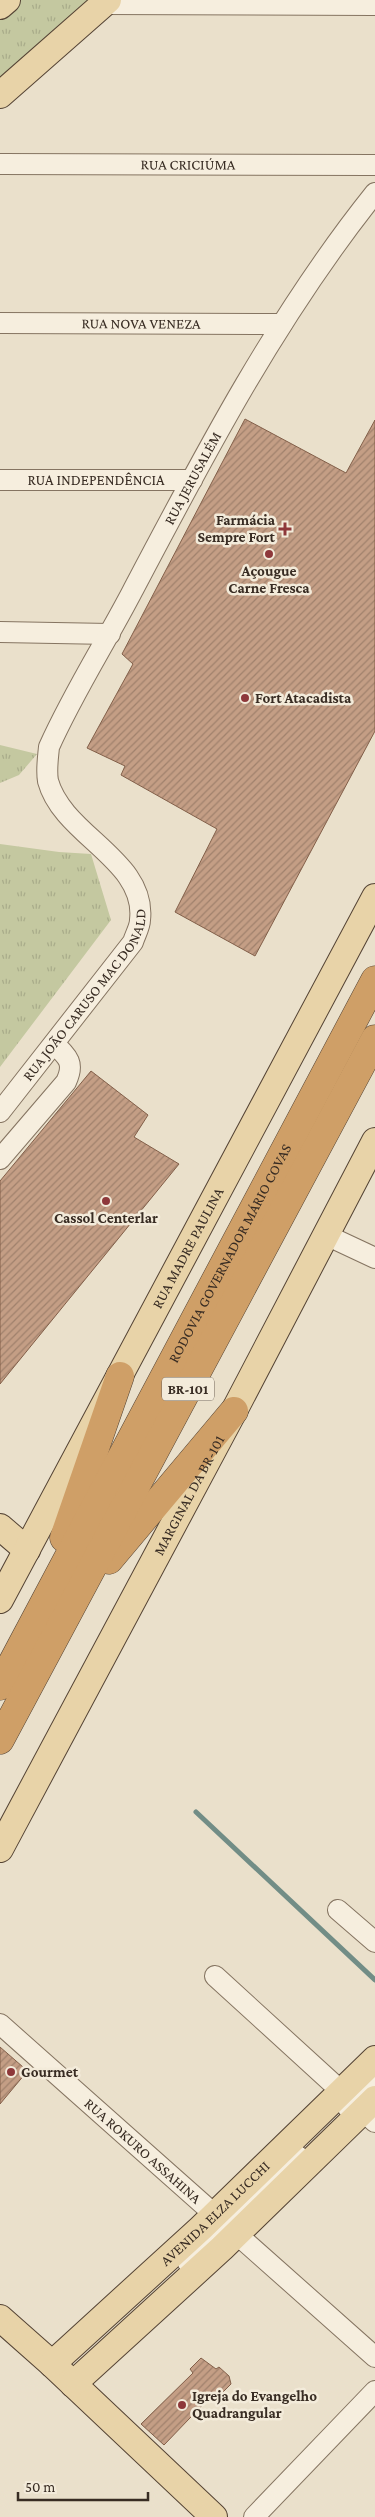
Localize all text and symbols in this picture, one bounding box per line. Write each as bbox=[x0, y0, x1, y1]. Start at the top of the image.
street label: RUA CRICIÚMA bbox=[141, 156, 236, 173]
street label: RUA NOVA VENEZA bbox=[81, 315, 201, 332]
street label: RUA JERUSALÉM bbox=[161, 429, 224, 527]
street label: RUA INDEPENDÊNCIA bbox=[27, 472, 165, 488]
place label: Farmácia Sempre Fort bbox=[197, 512, 276, 545]
marker: Farmácia Sempre Fort bbox=[279, 523, 291, 535]
marker: Açougue Carne Fresca bbox=[263, 548, 275, 560]
place label: Açougue Carne Fresca bbox=[228, 563, 310, 596]
place label: Fort Atacadista bbox=[255, 690, 352, 706]
marker: Fort Atacadista bbox=[239, 692, 251, 704]
street label: RUA JOÃO CARUSO MAC DONALD bbox=[19, 909, 148, 1084]
street label: RODOVIA GOVERNADOR MÁRIO COVAS bbox=[165, 1141, 294, 1365]
street label: RUA MADRE PAULINA bbox=[149, 1184, 227, 1311]
marker: Cassol Centerlar bbox=[100, 1195, 112, 1207]
place label: Cassol Centerlar bbox=[54, 1210, 158, 1226]
road number: BR-101 bbox=[162, 1378, 214, 1400]
street label: MARGINAL DA BR-101 bbox=[151, 1433, 227, 1558]
place label: Gourmet bbox=[21, 2064, 79, 2080]
marker: Gourmet bbox=[5, 2066, 17, 2078]
street label: RUA ROKURO ASSAHINA bbox=[81, 2095, 205, 2207]
street label: AVENIDA ELZA LUCCHI bbox=[157, 2158, 273, 2269]
place label: Igreja do Evangelho Quadrangular bbox=[192, 2388, 317, 2421]
marker: Igreja do Evangelho Quadrangular bbox=[176, 2399, 188, 2411]
scale bar bbox=[18, 2470, 148, 2502]
text: 50 m bbox=[25, 2479, 55, 2495]

